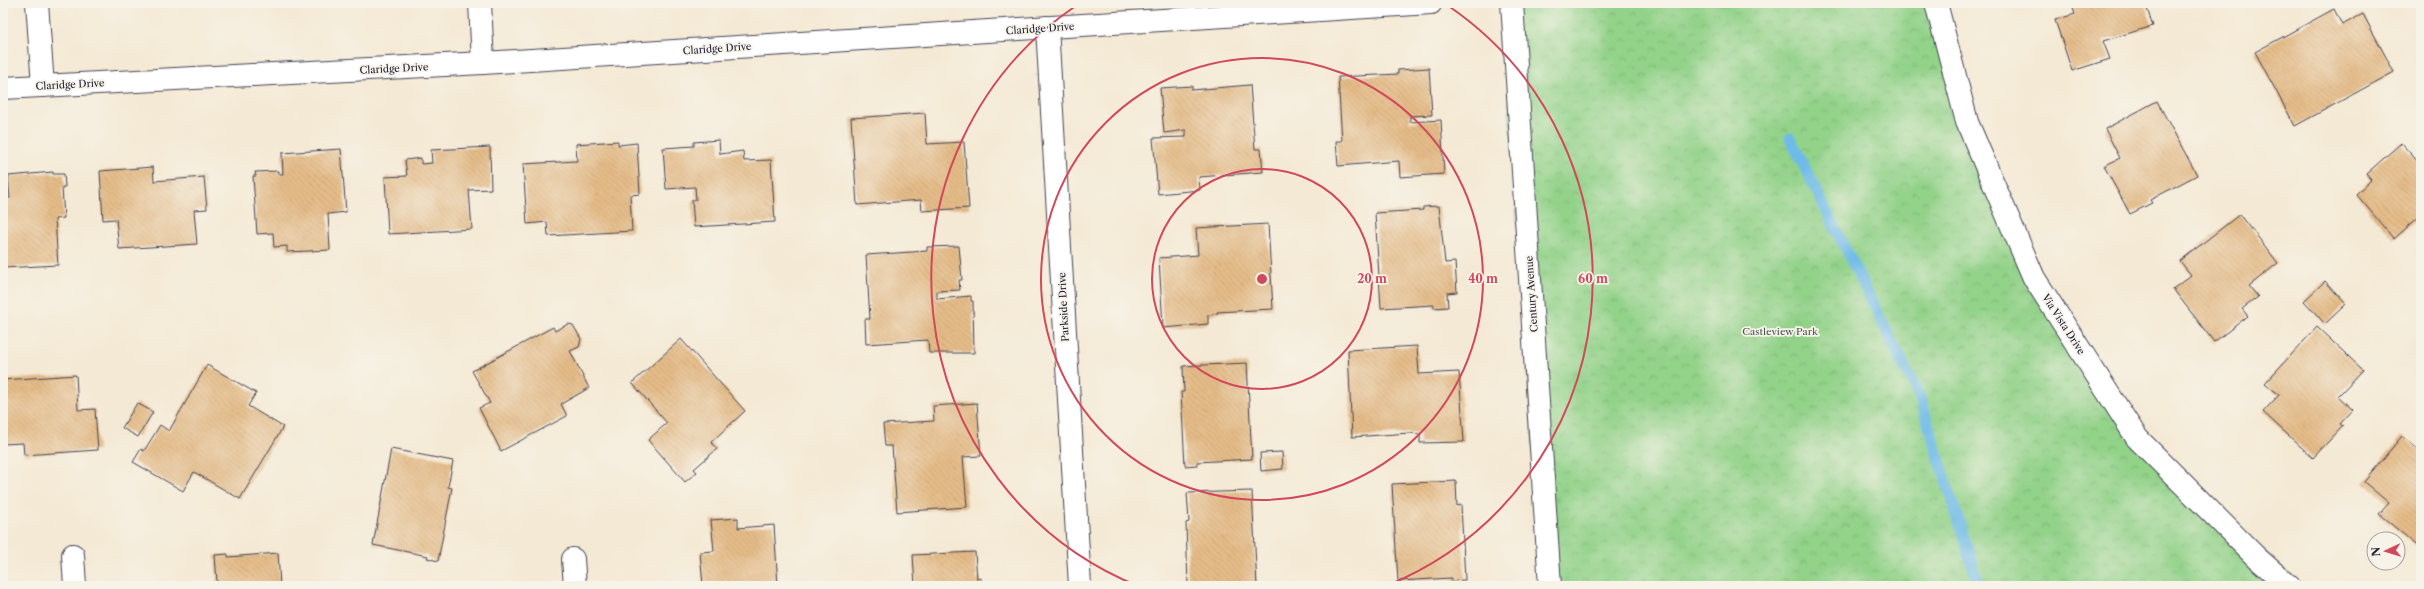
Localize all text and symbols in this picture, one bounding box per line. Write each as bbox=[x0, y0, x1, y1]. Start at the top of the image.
street label: Claridge Drive bbox=[1005, 20, 1075, 37]
street label: Claridge Drive bbox=[682, 40, 752, 57]
street label: Claridge Drive bbox=[359, 60, 429, 77]
street label: Claridge Drive bbox=[35, 76, 105, 93]
street label: Century Avenue bbox=[1522, 255, 1541, 333]
text: 20 m bbox=[1357, 271, 1387, 286]
text: 40 m bbox=[1468, 271, 1498, 286]
text: 60 m bbox=[1578, 271, 1608, 286]
street label: Parkside Drive bbox=[1055, 272, 1072, 342]
centre of rings bbox=[1255, 272, 1269, 286]
street label: Via Vista Drive bbox=[2039, 291, 2088, 357]
park label: Castleview Park bbox=[1742, 325, 1819, 338]
north arrow bbox=[2366, 531, 2406, 571]
text: N bbox=[2369, 546, 2383, 557]

